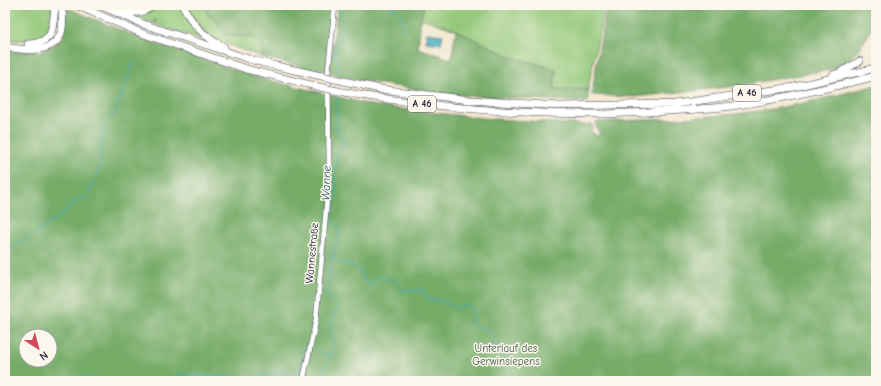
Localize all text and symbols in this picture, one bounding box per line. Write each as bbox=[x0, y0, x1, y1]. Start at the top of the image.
road number: A 46 bbox=[733, 85, 761, 101]
road number: A 46 bbox=[408, 96, 436, 112]
water label: Wanne bbox=[318, 165, 334, 201]
street label: Wannestraße bbox=[303, 222, 321, 284]
north arrow bbox=[18, 328, 58, 368]
park label: Unterlauf des Gerwinsiepens bbox=[472, 342, 540, 368]
text: N bbox=[37, 348, 50, 363]

